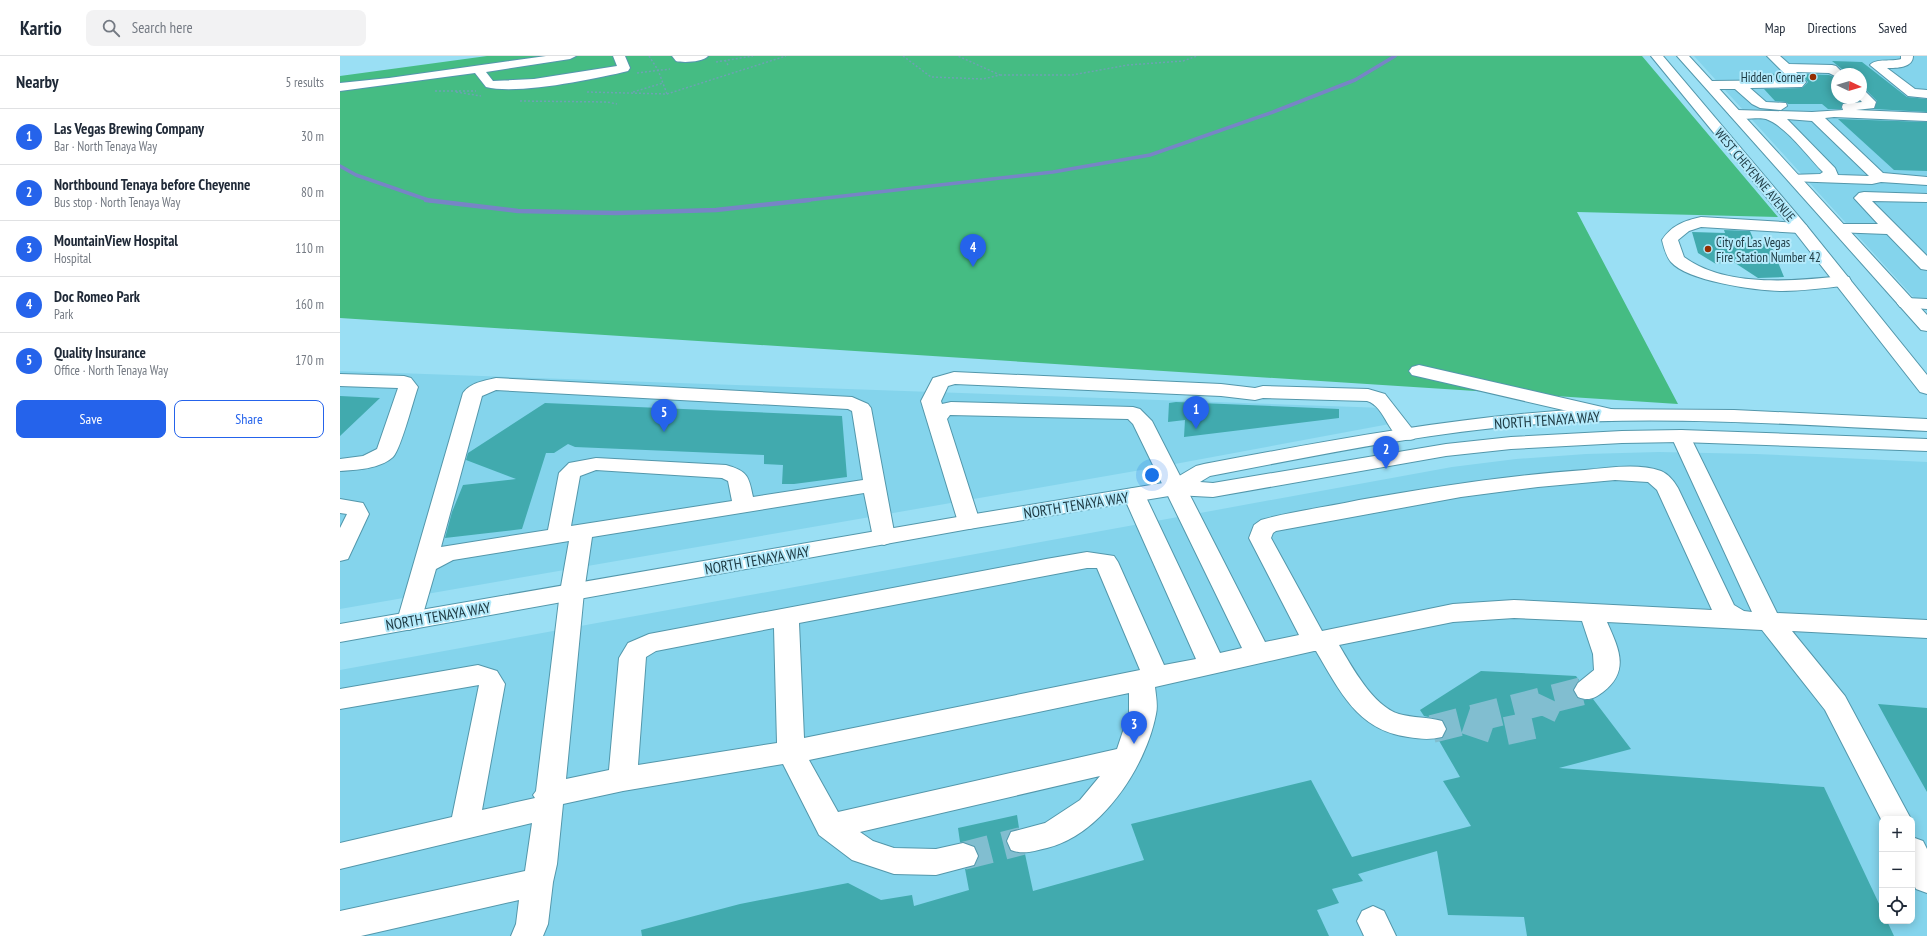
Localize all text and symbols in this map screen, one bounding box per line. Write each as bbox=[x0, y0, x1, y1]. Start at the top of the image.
search box bbox=[86, 10, 366, 46]
text: Kartio bbox=[20, 16, 62, 40]
icon: search bbox=[100, 17, 122, 39]
text: Search here bbox=[132, 18, 193, 37]
text: Map bbox=[1765, 19, 1785, 37]
text: Directions bbox=[1807, 19, 1856, 37]
text: Saved bbox=[1878, 19, 1907, 37]
north arrow bbox=[1831, 68, 1867, 104]
place label: Hidden Corner bbox=[1741, 69, 1805, 86]
text: Nearby bbox=[16, 71, 59, 93]
marker: Hidden Corner bbox=[1808, 72, 1818, 82]
text: 5 results bbox=[285, 74, 324, 91]
text: Las Vegas Brewing Company bbox=[54, 119, 204, 138]
street label: WEST CHEYENNE AVENUE bbox=[1711, 125, 1799, 225]
text: 1 bbox=[26, 128, 32, 145]
text: 30 m bbox=[301, 128, 324, 145]
text: Bar · North Tenaya Way bbox=[54, 138, 157, 155]
text: Northbound Tenaya before Cheyenne bbox=[54, 175, 250, 194]
text: 2 bbox=[26, 184, 32, 201]
text: 80 m bbox=[301, 184, 324, 201]
text: Bus stop · North Tenaya Way bbox=[54, 194, 180, 211]
text: MountainView Hospital bbox=[54, 231, 178, 250]
pin: 4 bbox=[960, 234, 986, 267]
place label: City of Las Vegas Fire Station Number 42 bbox=[1716, 234, 1821, 266]
text: 3 bbox=[26, 240, 32, 257]
text: 110 m bbox=[295, 240, 324, 257]
marker: City of Las Vegas Fire Station Number 42 bbox=[1703, 244, 1713, 254]
text: Hospital bbox=[54, 250, 91, 267]
text: Doc Romeo Park bbox=[54, 287, 140, 306]
text: 4 bbox=[26, 296, 32, 313]
text: 160 m bbox=[295, 296, 324, 313]
text: Park bbox=[54, 306, 73, 323]
text: Quality Insurance bbox=[54, 343, 146, 362]
text: 5 bbox=[26, 352, 32, 369]
text: 170 m bbox=[295, 352, 324, 369]
text: Office · North Tenaya Way bbox=[54, 362, 168, 379]
pin: 1 bbox=[1183, 396, 1209, 429]
pin: 5 bbox=[651, 399, 677, 432]
button: Save bbox=[16, 400, 166, 438]
button: Share bbox=[174, 400, 324, 438]
street label: NORTH TENAYA WAY bbox=[1493, 407, 1601, 433]
pin: 2 bbox=[1373, 436, 1399, 469]
your location bbox=[1142, 465, 1162, 485]
street label: NORTH TENAYA WAY bbox=[1022, 487, 1130, 523]
street label: NORTH TENAYA WAY bbox=[703, 541, 811, 579]
street label: NORTH TENAYA WAY bbox=[384, 597, 492, 635]
pin: 3 bbox=[1121, 711, 1147, 744]
map controls bbox=[1879, 816, 1915, 924]
button: + bbox=[1879, 816, 1915, 852]
button: − bbox=[1879, 852, 1915, 888]
button: locate bbox=[1879, 888, 1915, 924]

